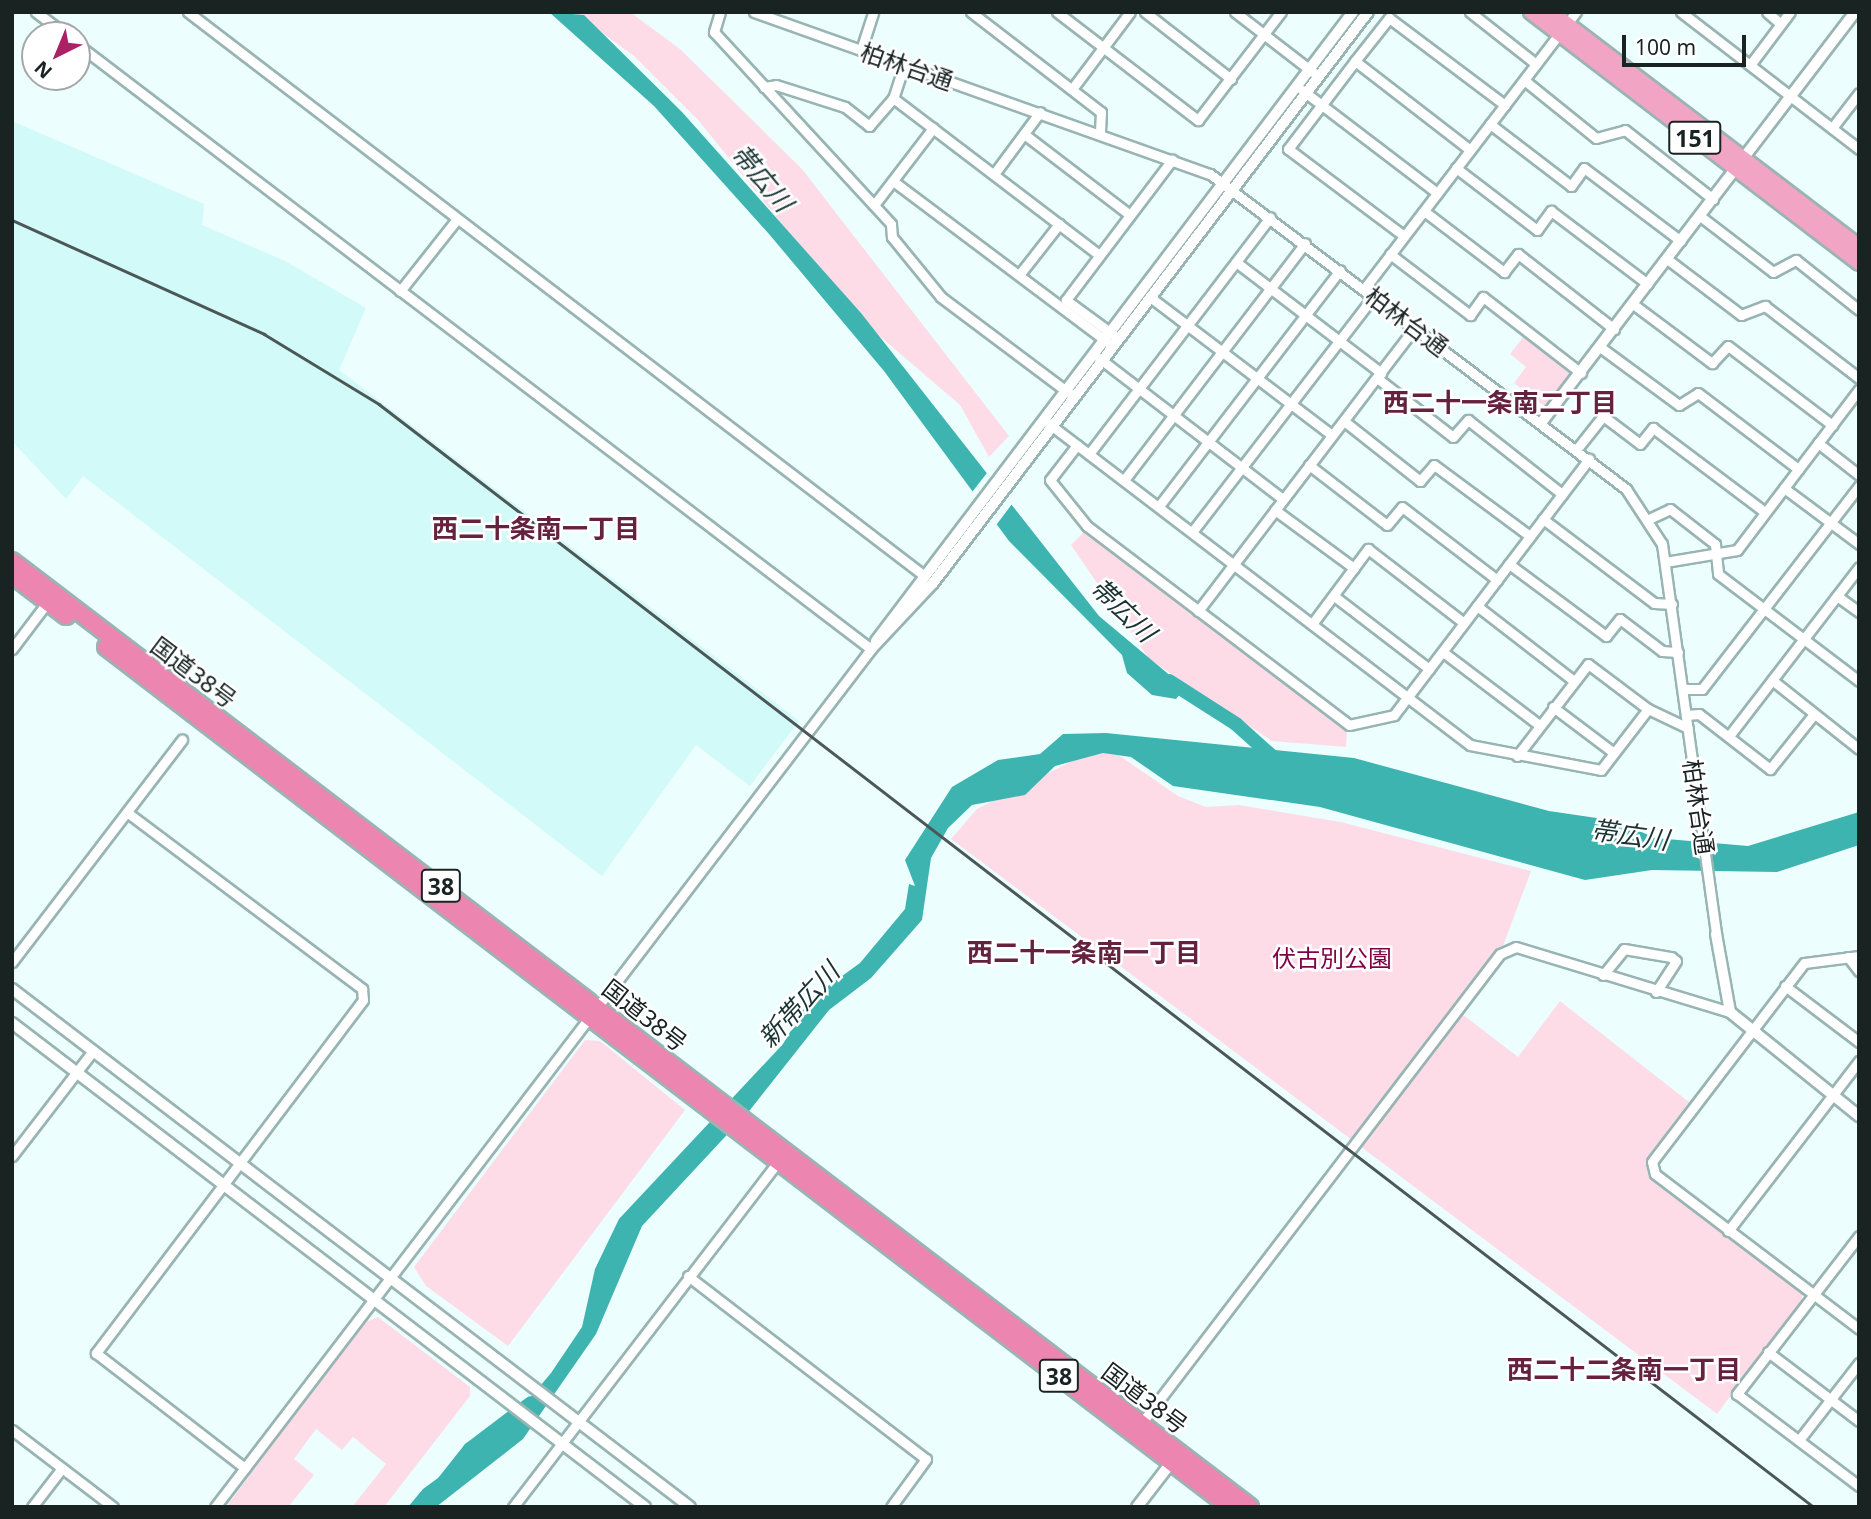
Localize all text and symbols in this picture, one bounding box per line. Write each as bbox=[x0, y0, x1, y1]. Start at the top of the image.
north arrow bbox=[21, 21, 91, 91]
scale bar bbox=[1626, 21, 1750, 65]
text: 100 m bbox=[1635, 33, 1696, 61]
street label: 柏林台通 bbox=[857, 37, 957, 95]
text: N bbox=[29, 55, 58, 85]
road number: 151 bbox=[1667, 119, 1723, 158]
water label: 帯広川 bbox=[725, 138, 799, 218]
street label: 柏林台通 bbox=[1360, 281, 1454, 361]
district label: 西二十一条南二丁目 bbox=[1383, 387, 1617, 419]
district label: 西二十条南一丁目 bbox=[432, 513, 640, 545]
water label: 帯広川 bbox=[1084, 572, 1162, 648]
street label: 国道38号 bbox=[146, 631, 242, 713]
street label: 柏林台通 bbox=[1678, 757, 1720, 857]
water label: 帯広川 bbox=[1589, 814, 1671, 856]
road number: 38 bbox=[420, 866, 462, 906]
district label: 西二十一条南一丁目 bbox=[967, 937, 1201, 969]
park label: 伏古別公園 bbox=[1272, 944, 1392, 972]
water label: 新帯広川 bbox=[752, 956, 846, 1054]
street label: 国道38号 bbox=[597, 973, 693, 1057]
district label: 西二十二条南一丁目 bbox=[1507, 1354, 1741, 1386]
road number: 38 bbox=[1038, 1357, 1080, 1396]
street label: 国道38号 bbox=[1097, 1357, 1193, 1439]

